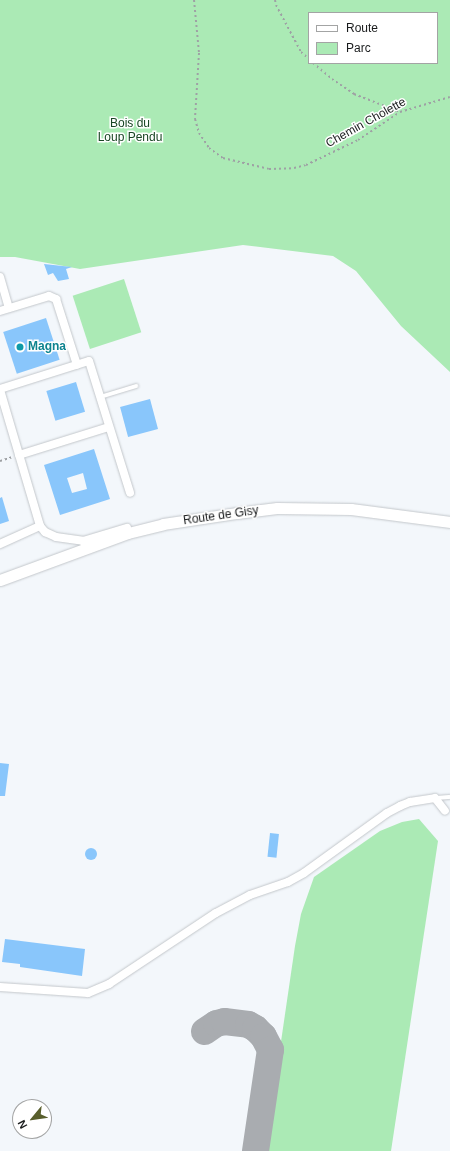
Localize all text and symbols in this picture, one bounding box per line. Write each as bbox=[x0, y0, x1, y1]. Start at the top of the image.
legend bbox=[308, 12, 438, 64]
text: Route bbox=[346, 21, 378, 35]
text: Parc bbox=[346, 41, 371, 55]
street label: Chemin Cholette bbox=[323, 95, 409, 151]
park label: Bois du Loup Pendu bbox=[98, 117, 162, 145]
place label: Magna bbox=[28, 340, 66, 354]
marker: Magna bbox=[15, 342, 25, 352]
street label: Route de Gisy bbox=[182, 504, 260, 528]
north arrow bbox=[12, 1099, 52, 1139]
text: N bbox=[15, 1118, 30, 1131]

